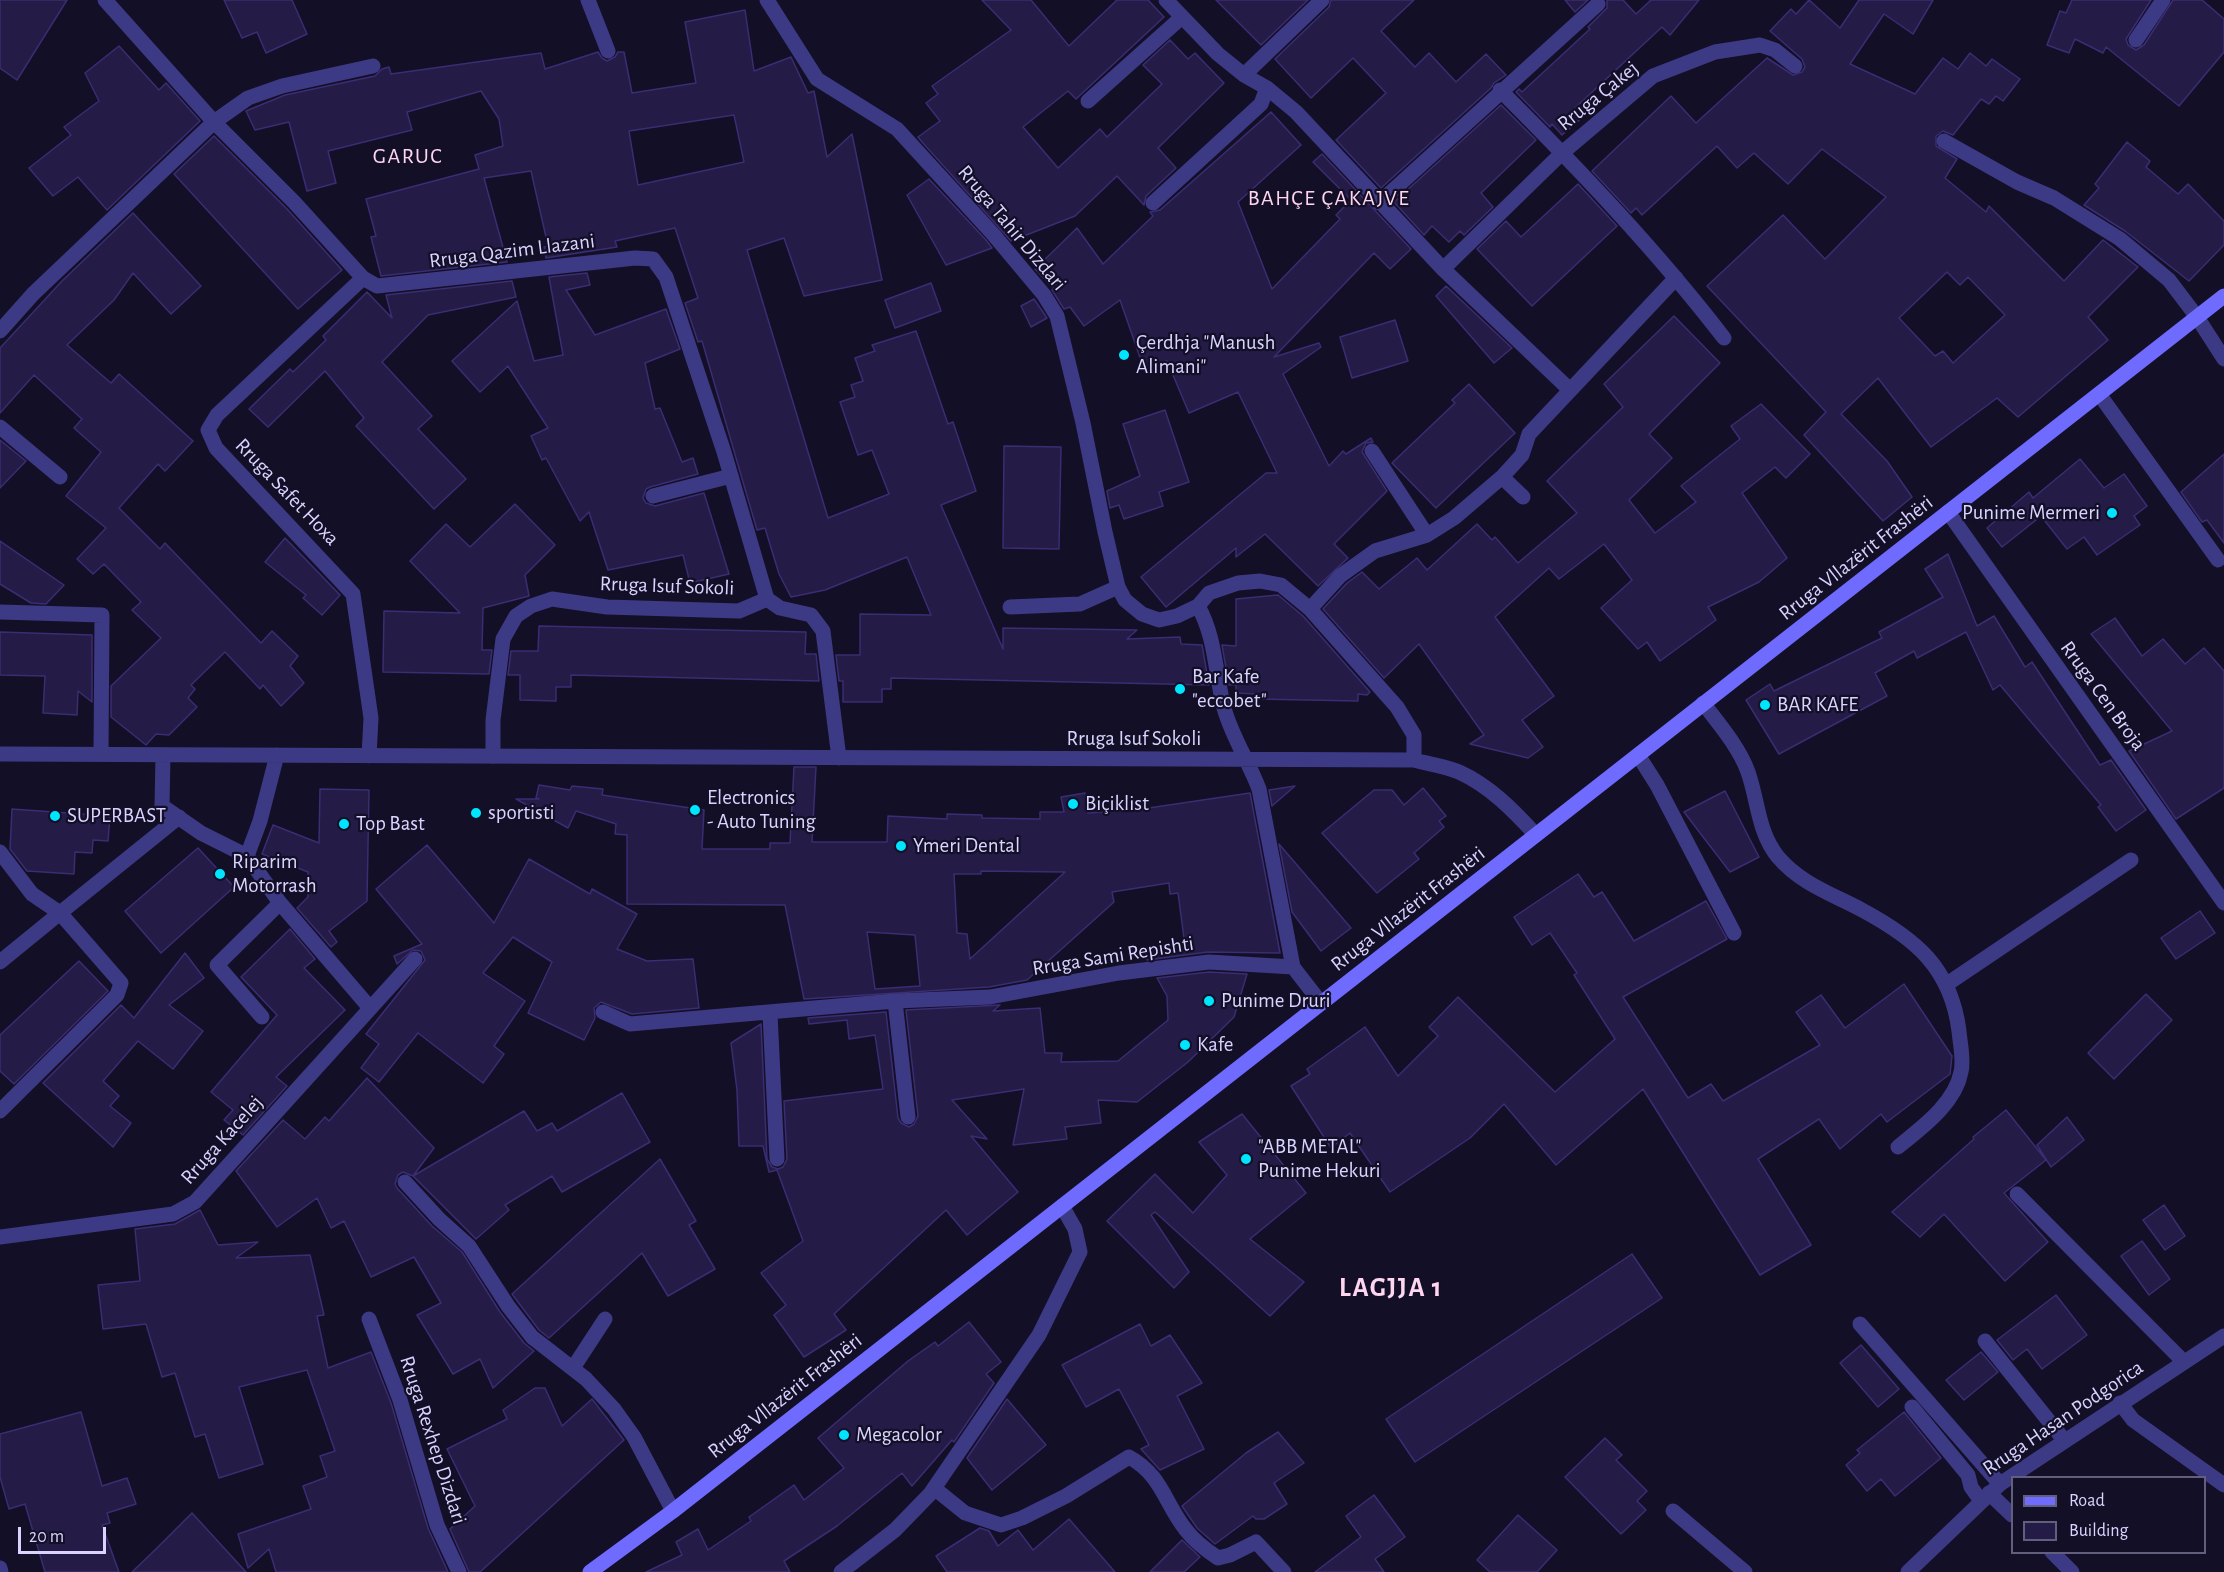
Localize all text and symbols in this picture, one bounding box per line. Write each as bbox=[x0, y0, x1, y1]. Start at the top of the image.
street label: Rruga Çakej bbox=[1552, 56, 1644, 136]
district label: GARUC bbox=[373, 143, 443, 169]
street label: Rruga Tahir Dizdari bbox=[952, 160, 1072, 296]
district label: BAHÇE ÇAKAJVE bbox=[1248, 185, 1410, 211]
street label: Rruga Qazim Llazani bbox=[428, 228, 596, 274]
place label: Çerdhja "Manush Alimani" bbox=[1136, 330, 1275, 380]
marker: Çerdhja "Manush Alimani" bbox=[1117, 348, 1131, 362]
street label: Rruga Safet Hoxa bbox=[230, 433, 344, 551]
street label: Rruga Vllazërit Frashëri bbox=[1774, 490, 1938, 626]
place label: Punime Mermeri bbox=[1962, 500, 2100, 526]
marker: Punime Mermeri bbox=[2105, 506, 2119, 520]
street label: Rruga Isuf Sokoli bbox=[599, 571, 735, 601]
street label: Rruga Cen Broja bbox=[2055, 636, 2151, 756]
place label: Bar Kafe "eccobet" bbox=[1192, 664, 1267, 714]
marker: Bar Kafe "eccobet" bbox=[1173, 682, 1187, 696]
place label: BAR KAFE bbox=[1777, 692, 1858, 718]
marker: BAR KAFE bbox=[1758, 698, 1772, 712]
street label: Rruga Isuf Sokoli bbox=[1067, 726, 1201, 752]
place label: Electronics - Auto Tuning bbox=[707, 785, 816, 835]
place label: Biçiklist bbox=[1085, 791, 1149, 817]
marker: Biçiklist bbox=[1066, 797, 1080, 811]
place label: sportisti bbox=[488, 800, 555, 826]
place label: SUPERBAST bbox=[67, 803, 166, 829]
marker: Electronics - Auto Tuning bbox=[688, 803, 702, 817]
marker: sportisti bbox=[469, 806, 483, 820]
marker: SUPERBAST bbox=[48, 809, 62, 823]
place label: Top Bast bbox=[356, 811, 425, 837]
marker: Top Bast bbox=[337, 817, 351, 831]
place label: Ymeri Dental bbox=[913, 833, 1020, 859]
marker: Ymeri Dental bbox=[894, 839, 908, 853]
street label: Rruga Vllazërit Frashëri bbox=[1326, 841, 1490, 977]
place label: Riparim Motorrash bbox=[232, 849, 317, 899]
marker: Riparim Motorrash bbox=[213, 867, 227, 881]
street label: Rruga Sami Repishti bbox=[1031, 931, 1195, 981]
place label: Punime Druri bbox=[1221, 988, 1331, 1014]
marker: Punime Druri bbox=[1202, 994, 1216, 1008]
place label: Kafe bbox=[1197, 1032, 1233, 1058]
marker: Kafe bbox=[1178, 1038, 1192, 1052]
street label: Rruga Kacelej bbox=[175, 1090, 269, 1190]
place label: "ABB METAL" Punime Hekuri bbox=[1258, 1134, 1381, 1184]
marker: "ABB METAL" Punime Hekuri bbox=[1239, 1152, 1253, 1166]
district label: LAGJJA 1 bbox=[1339, 1272, 1443, 1304]
street label: Rruga Vllazërit Frashëri bbox=[703, 1328, 867, 1464]
street label: Rruga Rexhep Dizdari bbox=[394, 1353, 472, 1527]
street label: Rruga Hasan Podgorica bbox=[1978, 1355, 2148, 1481]
place label: Megacolor bbox=[856, 1422, 942, 1448]
marker: Megacolor bbox=[837, 1428, 851, 1442]
legend bbox=[2011, 1476, 2206, 1554]
text: Road bbox=[2069, 1492, 2105, 1510]
scale bar bbox=[21, 1515, 110, 1553]
text: Building bbox=[2069, 1522, 2128, 1540]
text: 20 m bbox=[29, 1528, 64, 1546]

